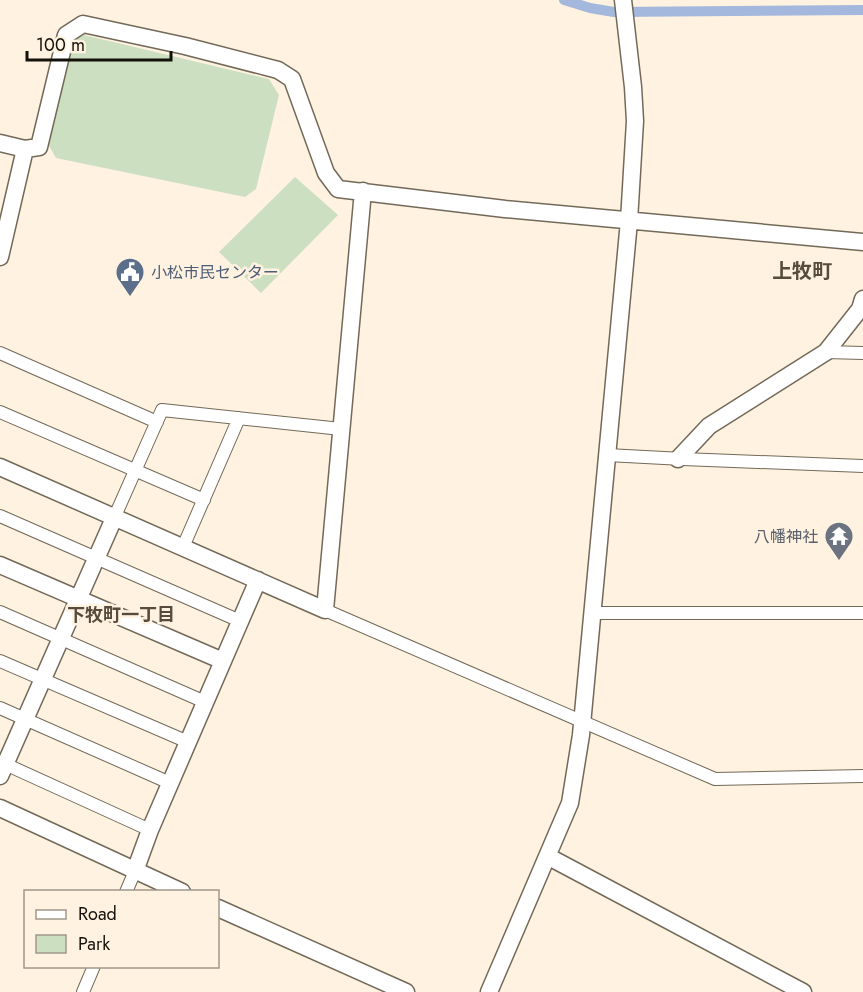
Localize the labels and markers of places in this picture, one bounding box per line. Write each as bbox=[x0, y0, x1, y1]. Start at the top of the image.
public building icon: 小松市民センター bbox=[114, 256, 146, 298]
place label: 小松市民センター bbox=[151, 261, 279, 284]
temple icon: 八幡神社 bbox=[823, 520, 855, 562]
place label: 八幡神社 bbox=[754, 525, 818, 548]

